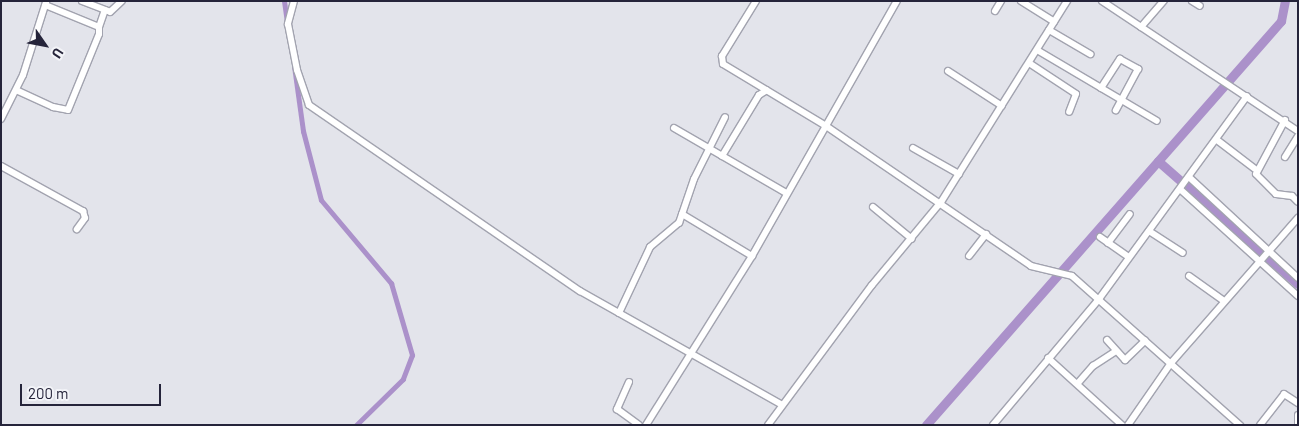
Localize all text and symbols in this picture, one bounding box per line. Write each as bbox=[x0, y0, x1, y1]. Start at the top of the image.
north arrow bbox=[20, 20, 70, 70]
text: U bbox=[48, 45, 68, 62]
scale bar bbox=[22, 374, 164, 406]
text: 200 m bbox=[28, 384, 68, 402]

